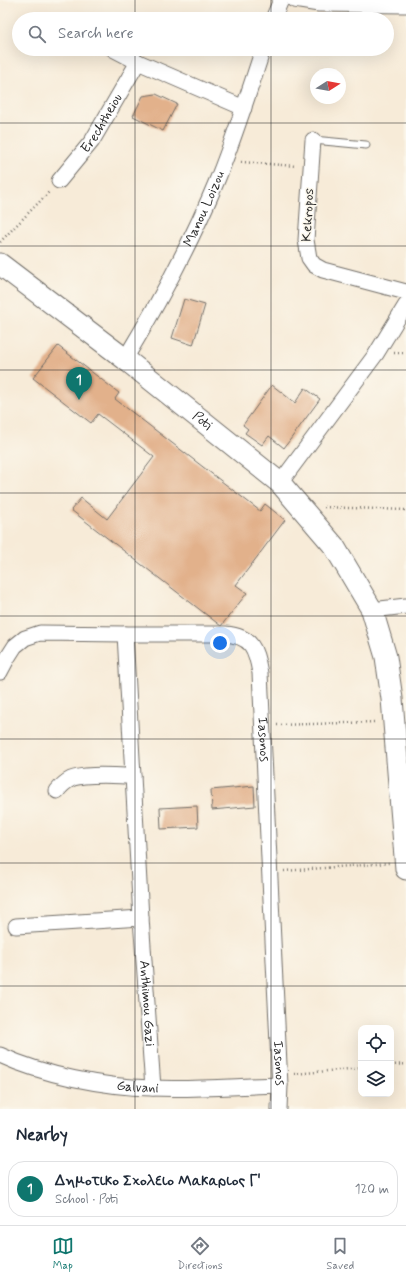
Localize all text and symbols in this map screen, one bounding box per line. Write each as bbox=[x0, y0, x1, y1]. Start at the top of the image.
search box bbox=[12, 12, 394, 56]
icon: search bbox=[26, 23, 48, 45]
text: Search here bbox=[58, 24, 134, 44]
north arrow bbox=[310, 68, 346, 104]
street label: Erechtheiou bbox=[77, 90, 127, 157]
street label: Manou Loizou bbox=[179, 168, 229, 250]
street label: Kekropos bbox=[298, 188, 318, 242]
pin: 1 bbox=[66, 367, 92, 400]
street label: Poti bbox=[189, 407, 216, 434]
your location bbox=[210, 633, 230, 653]
street label: Iasonos bbox=[253, 717, 273, 763]
street label: Anthimou Gazi bbox=[135, 960, 159, 1047]
map controls bbox=[358, 1025, 394, 1097]
button: locate bbox=[358, 1025, 394, 1061]
street label: Iasonos bbox=[269, 1040, 289, 1086]
button: layers bbox=[358, 1061, 394, 1097]
street label: Galvani bbox=[116, 1077, 159, 1097]
text: Nearby bbox=[16, 1124, 68, 1146]
text: Δημοτικο Σχολειο Μακαριος Γ' bbox=[55, 1171, 261, 1191]
text: 1 bbox=[27, 1181, 33, 1198]
text: 120 m bbox=[355, 1181, 389, 1198]
text: School · Poti bbox=[55, 1191, 118, 1208]
tab: Map bbox=[52, 1235, 74, 1273]
tab: Directions bbox=[177, 1235, 223, 1273]
tab: Saved bbox=[326, 1235, 354, 1273]

